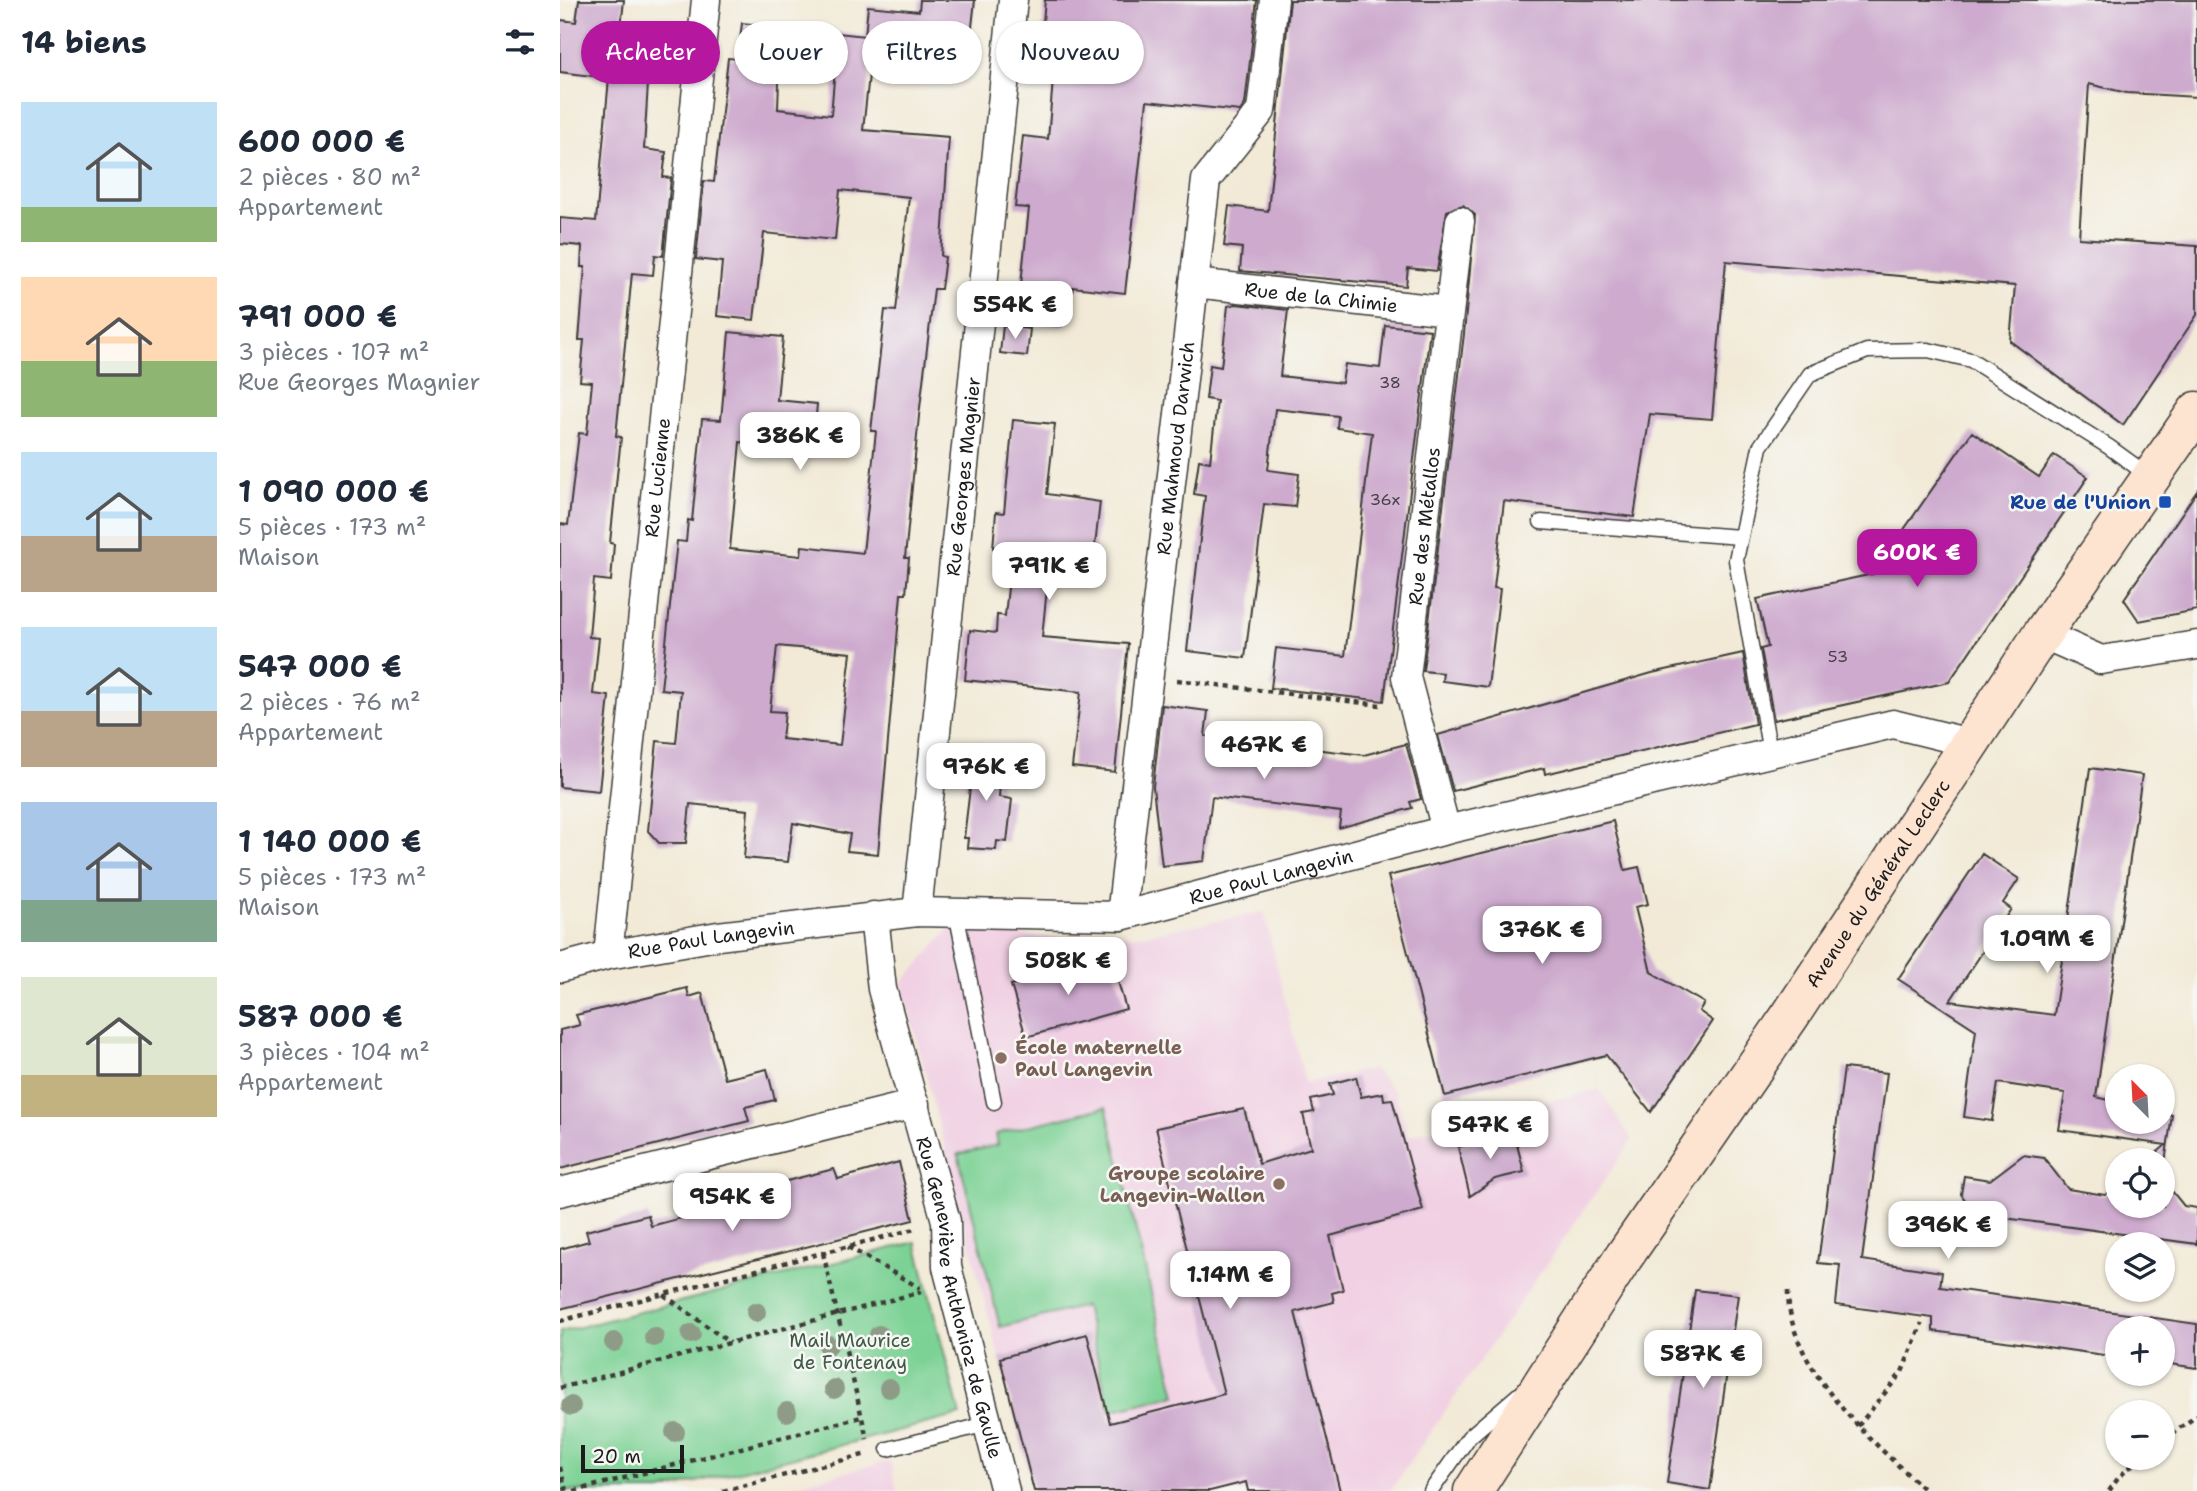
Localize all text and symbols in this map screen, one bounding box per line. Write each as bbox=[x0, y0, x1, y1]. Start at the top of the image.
chip: Acheter bbox=[581, 21, 720, 84]
chip: Louer bbox=[734, 21, 848, 84]
chip: Filtres bbox=[862, 21, 982, 84]
chip: Nouveau bbox=[996, 21, 1144, 84]
text: 14 biens bbox=[21, 22, 147, 63]
icon: filters bbox=[501, 23, 539, 61]
text: 600 000 € bbox=[238, 121, 405, 162]
icon: home bbox=[77, 130, 161, 214]
text: 2 pièces · 80 m² bbox=[238, 162, 421, 192]
text: Appartement bbox=[238, 192, 383, 222]
street label: Rue de la Chimie bbox=[1243, 277, 1399, 318]
pin: 554K € bbox=[958, 282, 1072, 341]
text: 554K € bbox=[973, 289, 1057, 319]
text: 791 000 € bbox=[238, 296, 397, 337]
icon: home bbox=[77, 305, 161, 389]
text: 3 pièces · 107 m² bbox=[238, 337, 429, 367]
street label: Rue Mahmoud Darwich bbox=[1151, 340, 1200, 556]
text: Rue Georges Magnier bbox=[238, 367, 480, 397]
house number: 38 bbox=[1379, 372, 1401, 393]
street label: Rue Georges Magnier bbox=[940, 375, 986, 577]
pin: 386K € bbox=[743, 412, 857, 472]
street label: Rue Lucienne bbox=[639, 417, 676, 539]
text: 386K € bbox=[756, 420, 844, 450]
street label: Rue des Métallos bbox=[1403, 446, 1446, 607]
text: 1 090 000 € bbox=[238, 471, 429, 512]
icon: home bbox=[77, 480, 161, 564]
house number: 36x bbox=[1370, 489, 1400, 510]
place label: Rue de l'Union bbox=[2010, 490, 2151, 515]
marker: Rue de l'Union bbox=[2157, 494, 2173, 510]
text: 5 pièces · 173 m² bbox=[238, 512, 426, 542]
pin: 600K € bbox=[1860, 530, 1974, 589]
text: 600K € bbox=[1873, 537, 1961, 567]
text: Maison bbox=[238, 542, 319, 572]
pin: 791K € bbox=[992, 542, 1106, 602]
text: 791K € bbox=[1008, 550, 1090, 580]
text: 547 000 € bbox=[238, 646, 402, 687]
house number: 53 bbox=[1828, 646, 1848, 667]
icon: home bbox=[77, 655, 161, 739]
text: 2 pièces · 76 m² bbox=[238, 687, 421, 717]
text: Appartement bbox=[238, 717, 383, 747]
pin: 467K € bbox=[1207, 722, 1321, 781]
text: 467K € bbox=[1221, 729, 1307, 759]
pin: 976K € bbox=[929, 744, 1043, 803]
text: 976K € bbox=[942, 751, 1030, 781]
street label: Avenue du Général Leclerc bbox=[1800, 775, 1956, 993]
text: 1 140 000 € bbox=[238, 821, 421, 862]
icon: home bbox=[77, 830, 161, 914]
street label: Rue Paul Langevin bbox=[1187, 843, 1356, 910]
text: 5 pièces · 173 m² bbox=[238, 862, 426, 892]
text: Maison bbox=[238, 892, 319, 922]
pin: 376K € bbox=[1485, 906, 1599, 966]
text: 376K € bbox=[1499, 914, 1585, 944]
street label: Rue Paul Langevin bbox=[626, 915, 796, 964]
pin: 1.09M € bbox=[1982, 916, 2112, 975]
text: 1.09M € bbox=[1999, 923, 2095, 953]
pin: 508K € bbox=[1011, 937, 1125, 997]
text: 508K € bbox=[1025, 945, 1111, 975]
text: 587 000 € bbox=[238, 996, 403, 1037]
icon: home bbox=[77, 1005, 161, 1089]
place label: École maternelle Paul Langevin bbox=[1015, 1034, 1182, 1082]
text: 3 pièces · 104 m² bbox=[238, 1037, 430, 1067]
marker: École maternelle Paul Langevin bbox=[993, 1050, 1009, 1066]
north arrow bbox=[2105, 1064, 2175, 1134]
map controls bbox=[2105, 1064, 2175, 1470]
text: Appartement bbox=[238, 1067, 383, 1097]
pin: 547K € bbox=[1433, 1102, 1547, 1161]
text: 547K € bbox=[1447, 1109, 1533, 1139]
street label: Rue Geneviève Anthonioz de Gaulle bbox=[910, 1134, 1008, 1461]
button: locate bbox=[2105, 1148, 2175, 1218]
place label: Groupe scolaire Langevin-Wallon bbox=[1100, 1161, 1265, 1208]
pin: 954K € bbox=[675, 1174, 789, 1233]
marker: Groupe scolaire Langevin-Wallon bbox=[1271, 1176, 1287, 1192]
text: 954K € bbox=[689, 1181, 775, 1211]
pin: 396K € bbox=[1891, 1202, 2005, 1261]
text: 396K € bbox=[1904, 1209, 1992, 1239]
button: layers bbox=[2105, 1232, 2175, 1302]
pin: 1.14M € bbox=[1165, 1252, 1295, 1311]
text: 1.14M € bbox=[1186, 1259, 1274, 1289]
button: + bbox=[2105, 1316, 2175, 1386]
park label: Mail Maurice de Fontenay bbox=[789, 1328, 911, 1375]
pin: 587K € bbox=[1646, 1330, 1760, 1390]
text: 587K € bbox=[1660, 1338, 1746, 1368]
button: − bbox=[2105, 1400, 2175, 1470]
scale bar bbox=[581, 1442, 684, 1474]
text: 20 m bbox=[592, 1444, 641, 1469]

